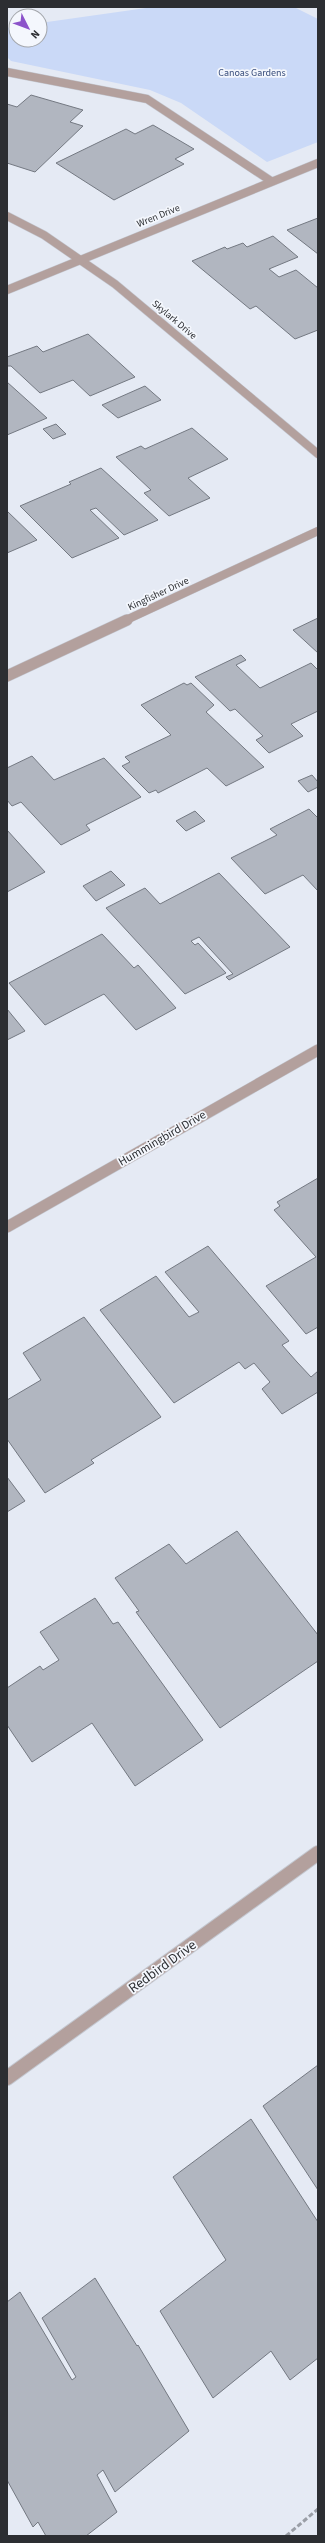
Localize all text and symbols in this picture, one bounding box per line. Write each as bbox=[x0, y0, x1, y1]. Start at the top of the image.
north arrow bbox=[8, 8, 48, 48]
text: N bbox=[27, 27, 43, 42]
park label: Canoas Gardens bbox=[218, 66, 286, 80]
street label: Wren Drive bbox=[135, 201, 182, 231]
street label: Skylark Drive bbox=[149, 297, 200, 343]
street label: Kingfisher Drive bbox=[126, 574, 191, 614]
street label: Hummingbird Drive bbox=[115, 1106, 209, 1170]
street label: Redbird Drive bbox=[125, 1935, 201, 1998]

